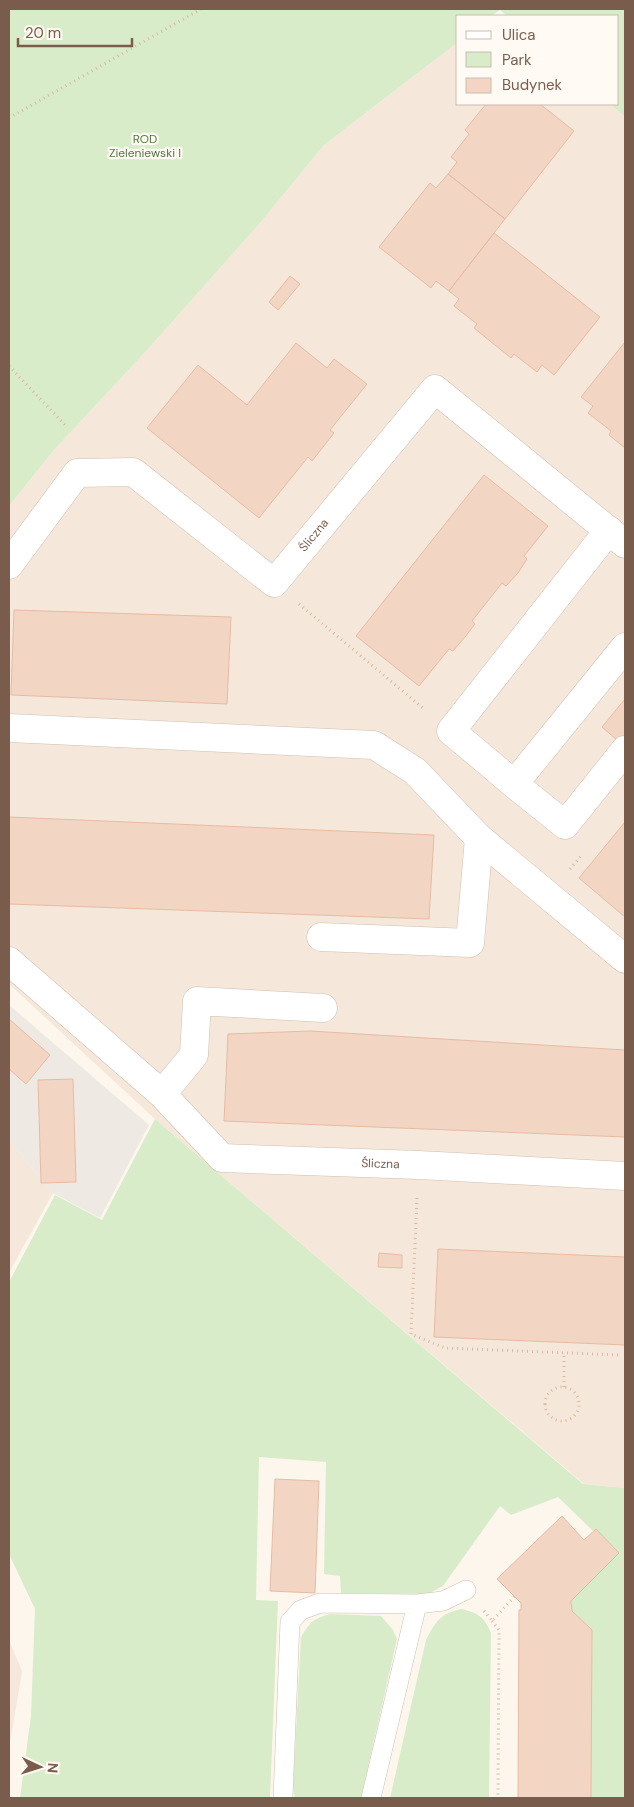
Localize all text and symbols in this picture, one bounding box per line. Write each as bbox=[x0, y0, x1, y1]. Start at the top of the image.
scale bar bbox=[18, 15, 131, 47]
legend bbox=[456, 15, 619, 105]
text: 20 m bbox=[25, 23, 61, 43]
text: Ulica bbox=[502, 25, 536, 45]
text: Park bbox=[502, 50, 532, 70]
text: Budynek bbox=[502, 75, 563, 95]
park label: ROD Zieleniewski I bbox=[109, 131, 181, 161]
street label: Śliczna bbox=[295, 515, 332, 555]
street label: Śliczna bbox=[361, 1155, 400, 1172]
north arrow bbox=[15, 1742, 65, 1792]
text: N bbox=[44, 1762, 62, 1774]

